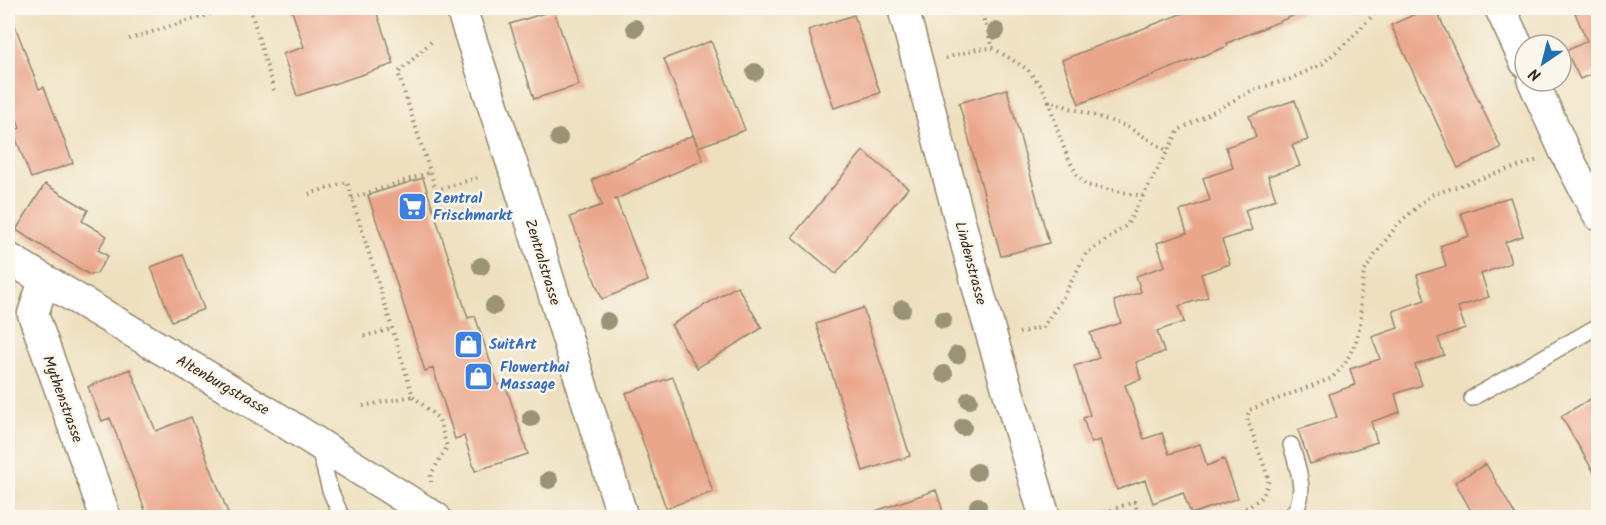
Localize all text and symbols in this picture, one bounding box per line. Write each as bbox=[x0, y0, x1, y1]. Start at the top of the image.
north arrow bbox=[1513, 33, 1573, 93]
text: N bbox=[1524, 61, 1547, 87]
place label: Zentral Frischmarkt bbox=[433, 187, 513, 228]
supermarket icon: Zentral Frischmarkt bbox=[396, 191, 428, 223]
street label: Zentralstrasse bbox=[518, 216, 567, 309]
street label: Lindenstrasse bbox=[947, 219, 993, 308]
shop icon: SuitArt bbox=[452, 328, 484, 360]
place label: SuitArt bbox=[489, 333, 537, 357]
street label: Altenburgstrasse bbox=[171, 349, 274, 422]
street label: Mythenstrasse bbox=[35, 352, 89, 447]
place label: Flowerthai Massage bbox=[500, 356, 570, 397]
shop icon: Flowerthai Massage bbox=[463, 360, 495, 392]

